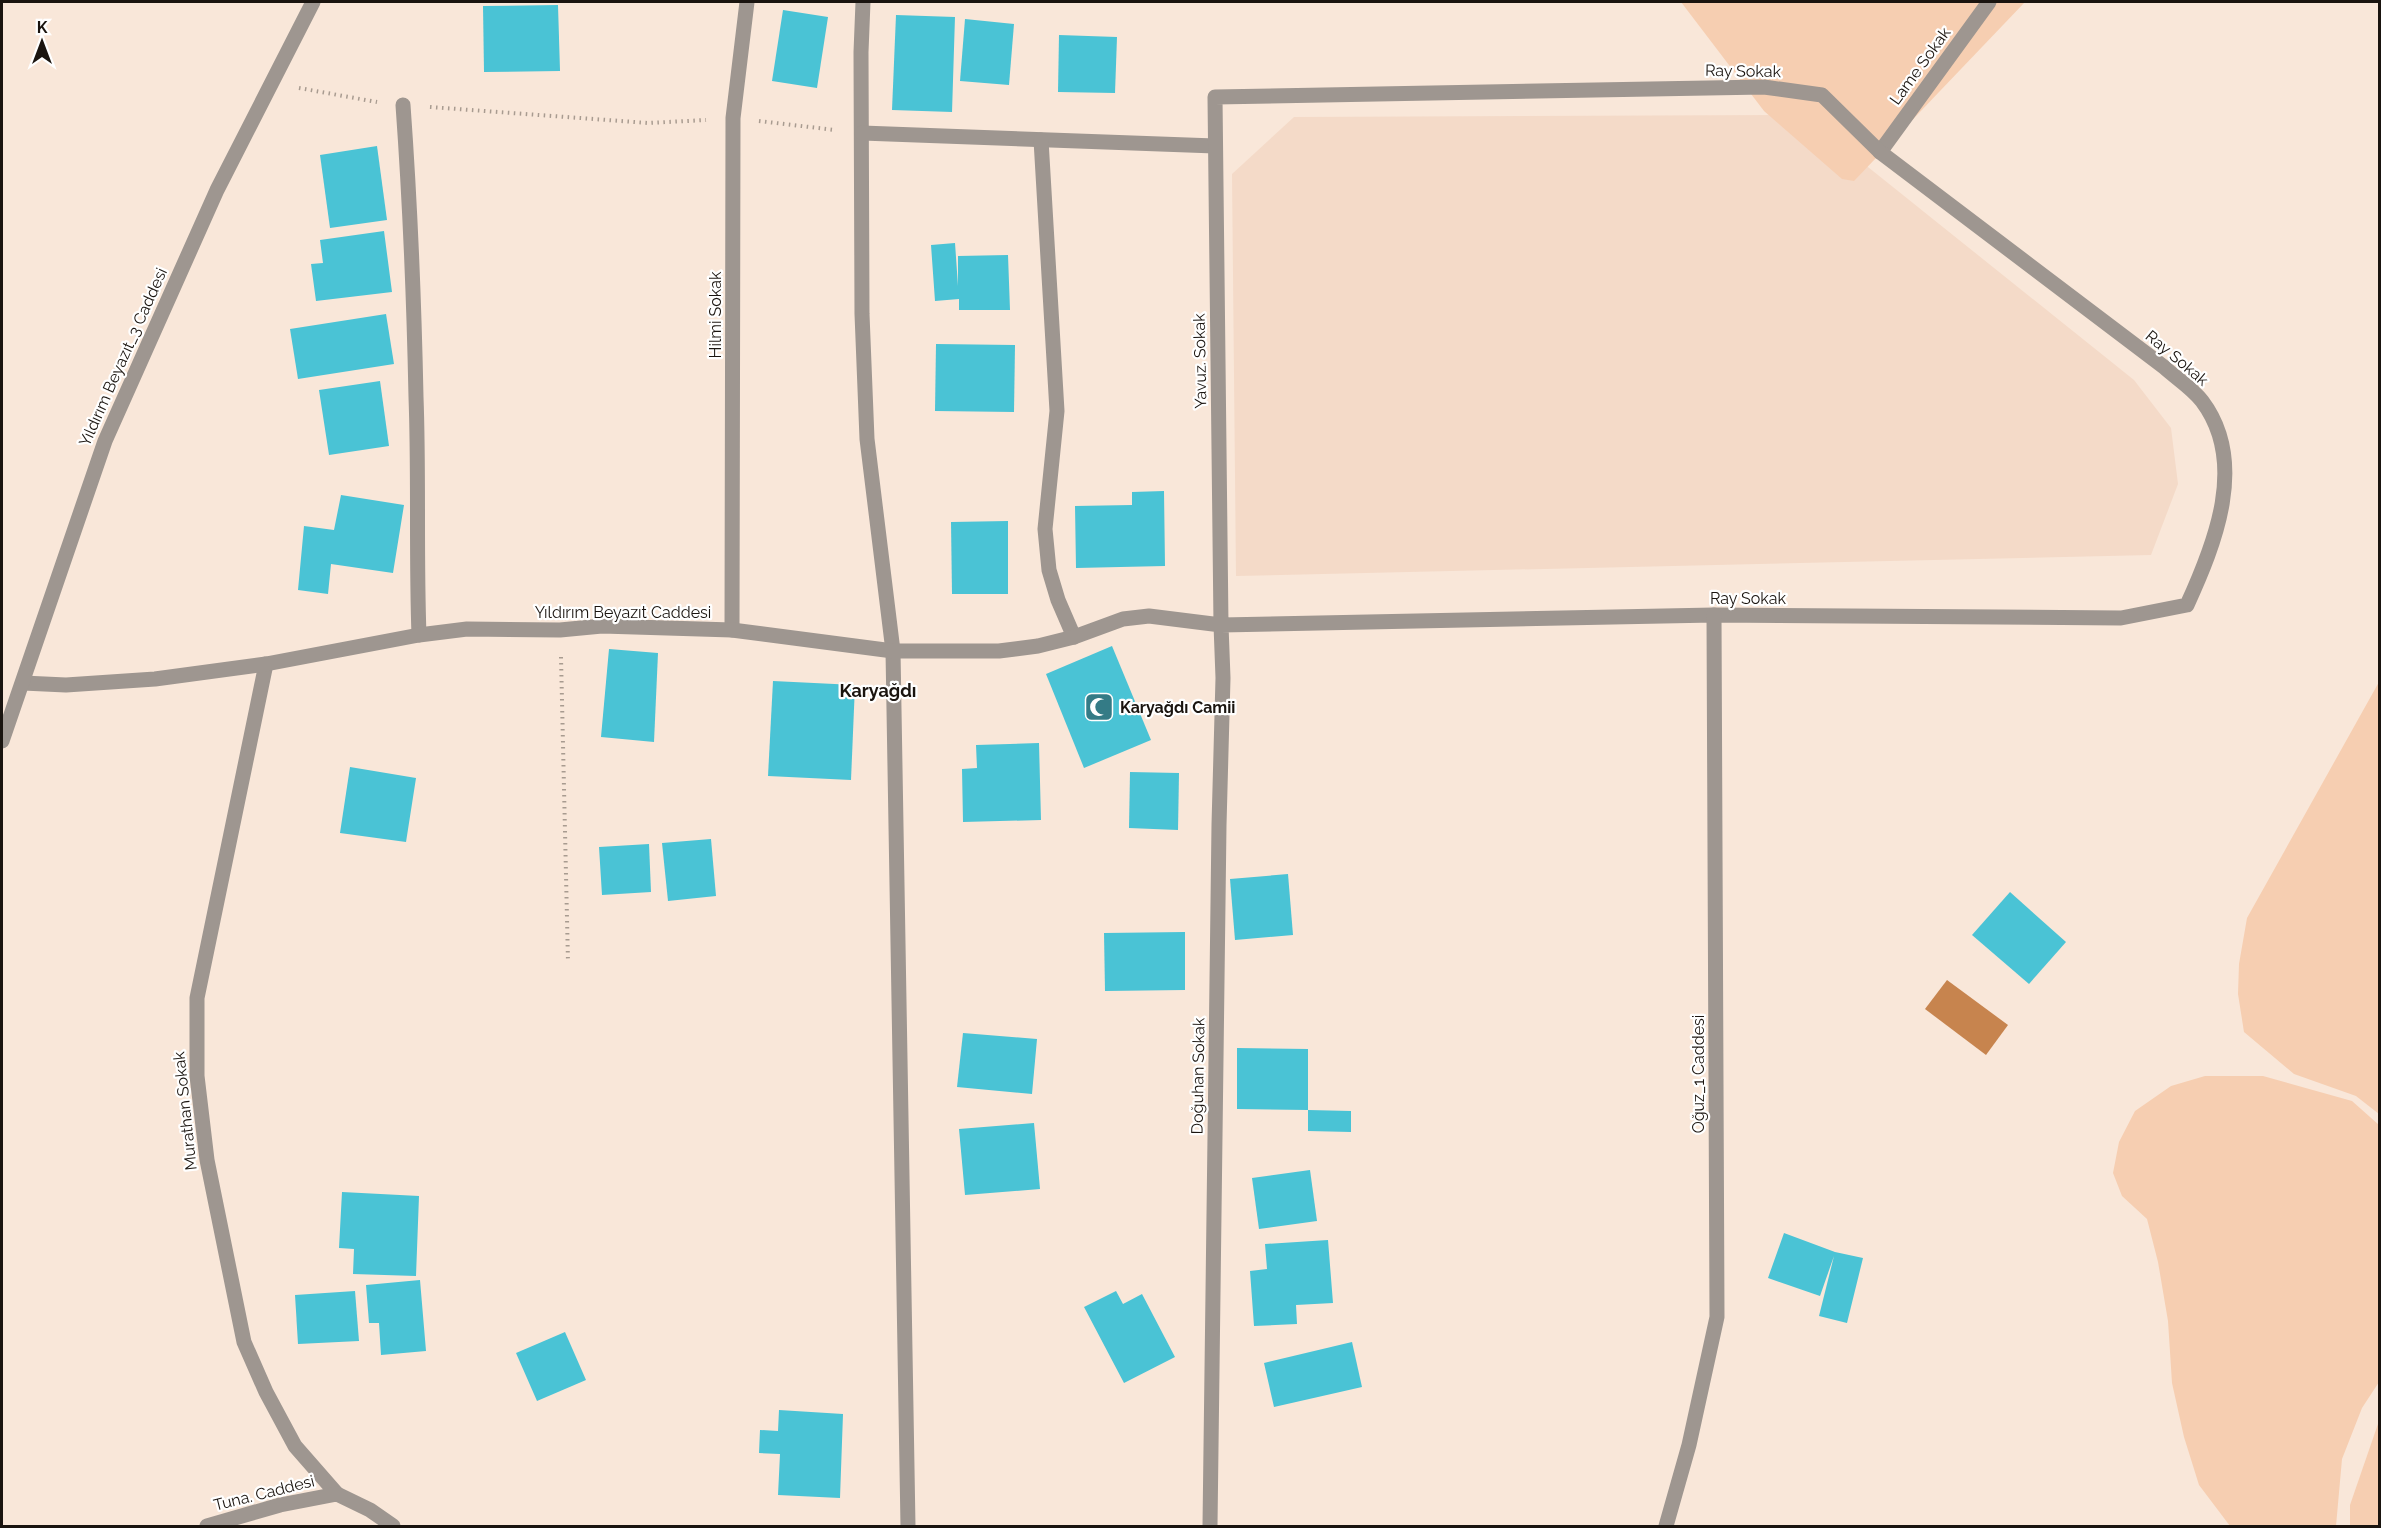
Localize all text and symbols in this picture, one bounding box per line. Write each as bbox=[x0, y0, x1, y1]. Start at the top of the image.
north arrow bbox=[12, 12, 72, 72]
text: K bbox=[37, 18, 48, 37]
street label: Lame Sokak bbox=[1886, 23, 1955, 108]
street label: Ray Sokak bbox=[1705, 61, 1782, 81]
street label: Yıldırım Beyazıt_3 Caddesi bbox=[75, 265, 171, 449]
street label: Hilmi Sokak bbox=[706, 271, 725, 358]
street label: Yavuz. Sokak bbox=[1190, 313, 1210, 409]
street label: Ray Sokak bbox=[2142, 326, 2213, 390]
street label: Ray Sokak bbox=[1710, 589, 1787, 608]
street label: Yıldırım Beyazıt Caddesi bbox=[535, 603, 711, 622]
district label: Karyağdı bbox=[840, 680, 916, 701]
mosque icon: Karyağdı Camii bbox=[1083, 691, 1115, 723]
place label: Karyağdı Camii bbox=[1120, 698, 1235, 717]
street label: Oğuz_1 Caddesi bbox=[1689, 1015, 1708, 1133]
street label: Doğuhan Sokak bbox=[1187, 1017, 1209, 1135]
street label: Murathan Sokak bbox=[169, 1050, 201, 1171]
street label: Tuna. Caddesi bbox=[212, 1471, 316, 1515]

